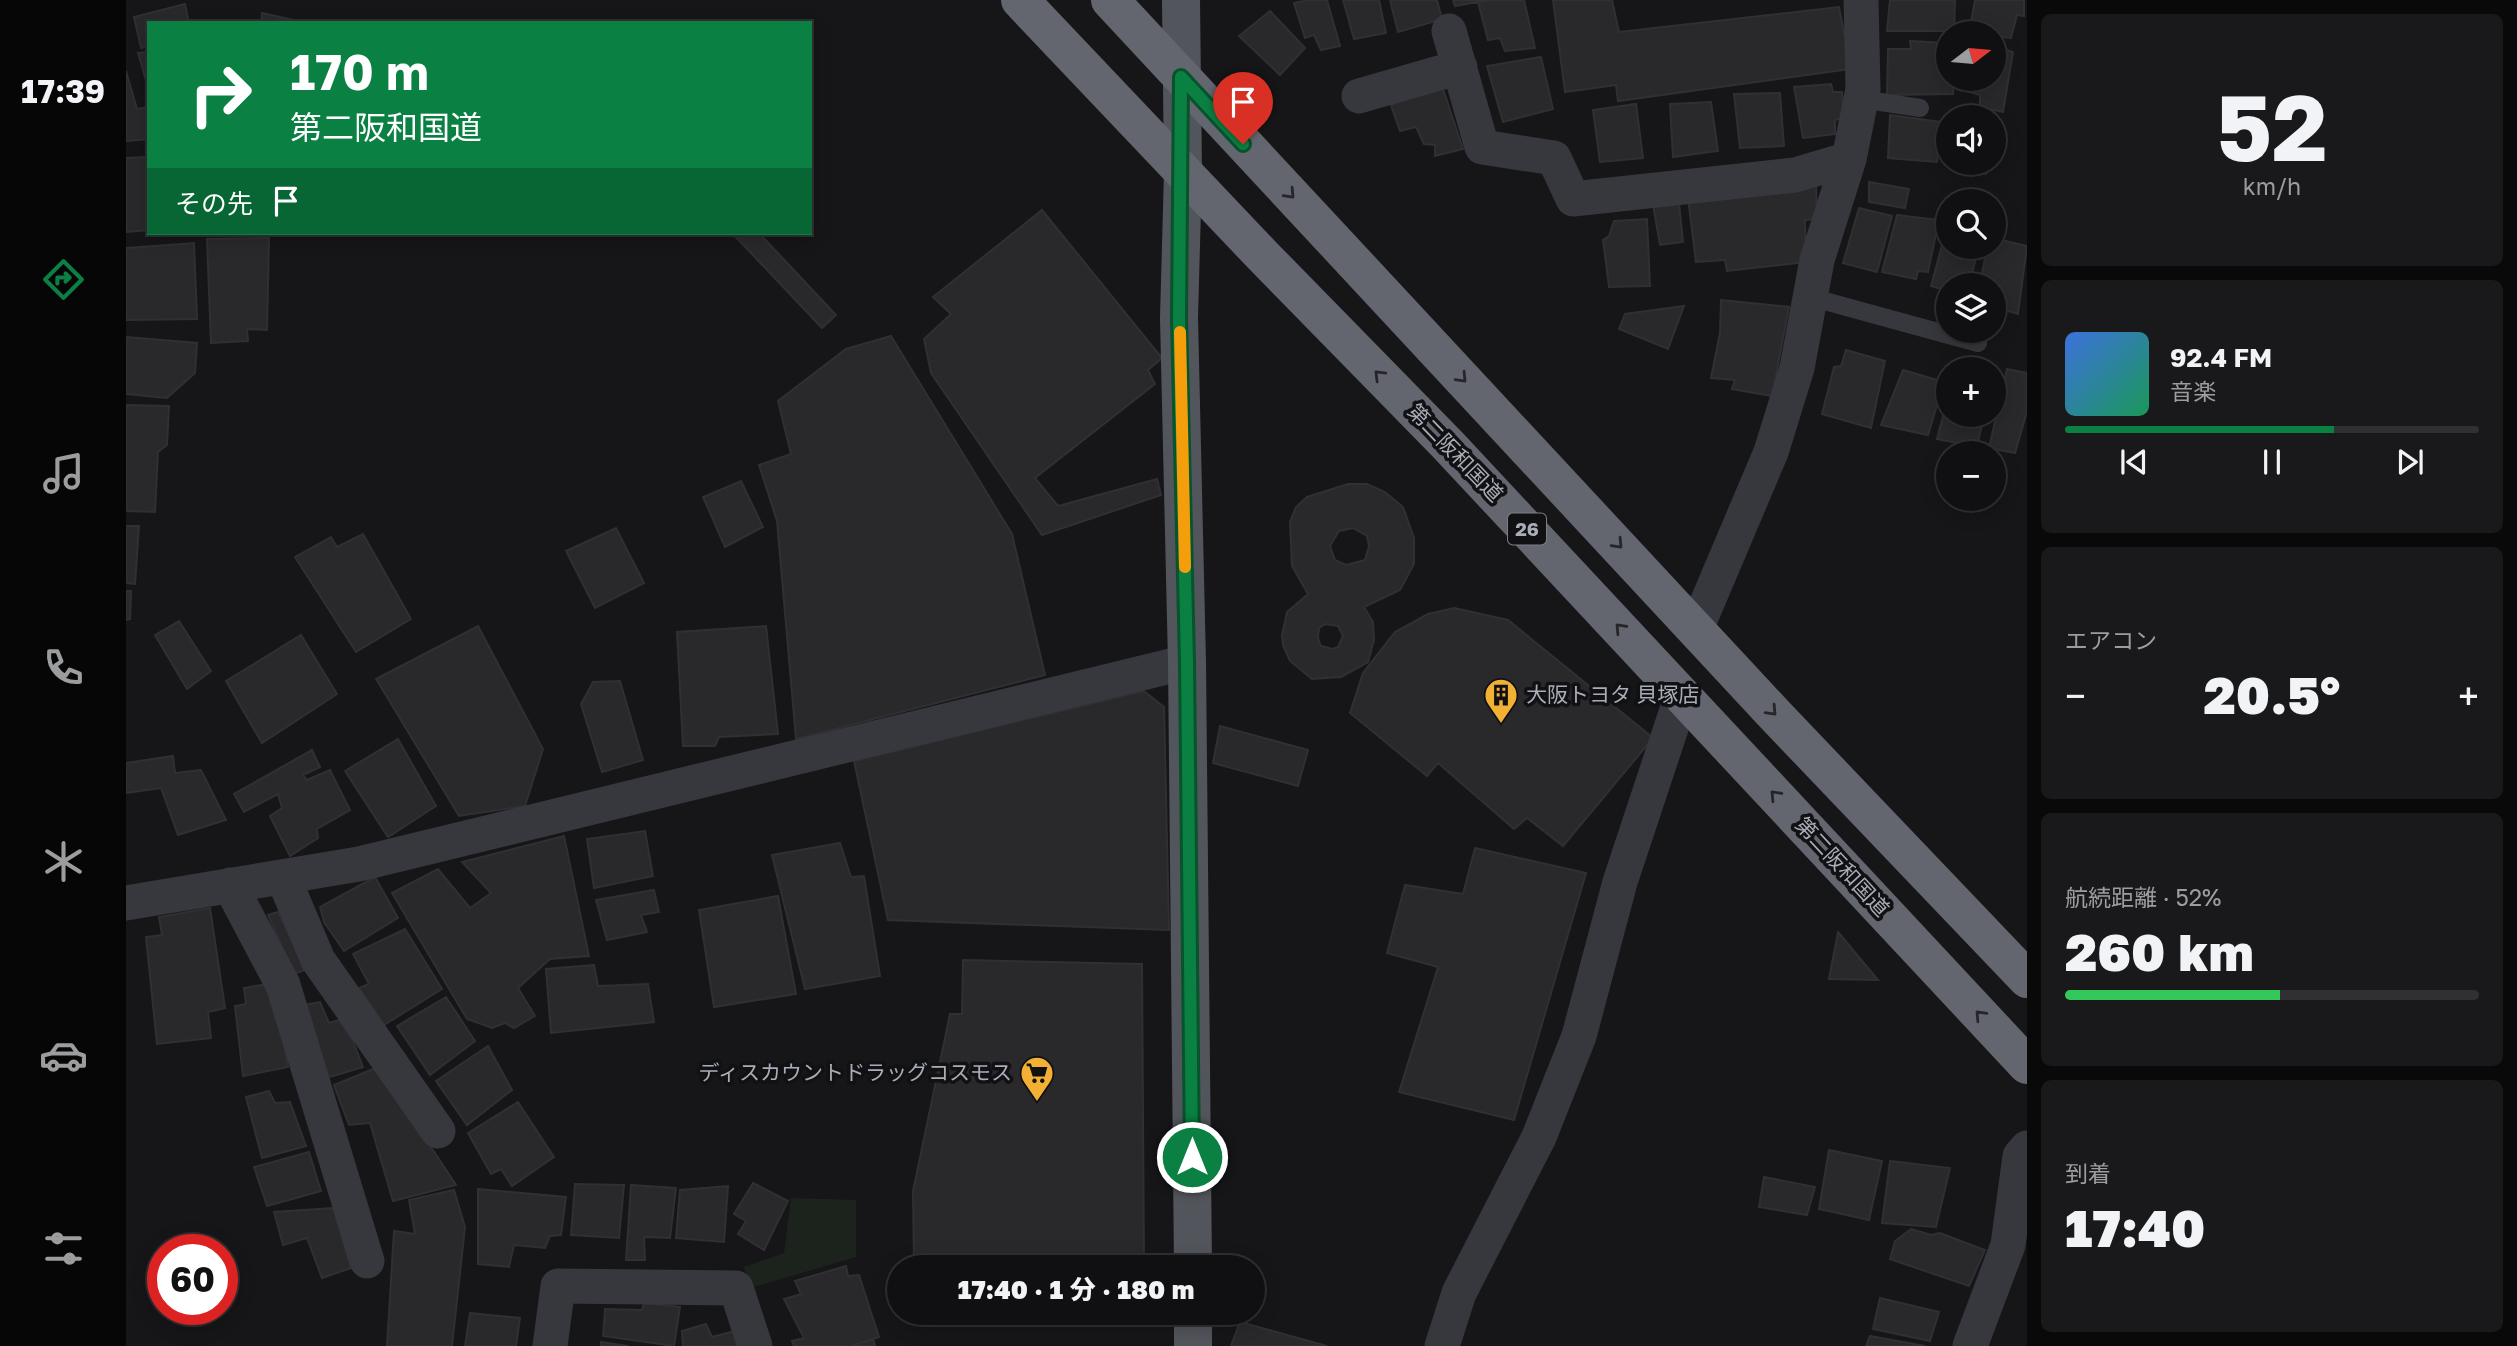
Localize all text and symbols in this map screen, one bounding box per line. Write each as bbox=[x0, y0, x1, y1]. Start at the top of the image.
north arrow bbox=[1936, 21, 2006, 91]
map controls bbox=[1936, 21, 2006, 511]
text: 170 m bbox=[290, 42, 429, 101]
icon: right bbox=[175, 49, 266, 140]
text: 17:39 bbox=[21, 72, 105, 110]
pin bbox=[1213, 72, 1273, 144]
text: 52 bbox=[2216, 72, 2328, 181]
icon: arrive bbox=[1224, 83, 1262, 121]
button: sound bbox=[1936, 105, 2006, 175]
text: 第二阪和国道 bbox=[290, 108, 482, 146]
text: km/h bbox=[2243, 172, 2301, 200]
icon: arrive bbox=[267, 182, 305, 220]
one-way arrow bbox=[1282, 186, 1294, 199]
text: その先 bbox=[175, 188, 253, 219]
button: search bbox=[1936, 189, 2006, 259]
icon: directions bbox=[39, 255, 88, 304]
button: layers bbox=[1936, 273, 2006, 343]
text: 92.4 FM bbox=[2170, 342, 2272, 373]
button: + bbox=[1936, 357, 2006, 427]
one-way arrow bbox=[1454, 369, 1467, 382]
one-way arrow bbox=[1374, 370, 1387, 383]
text: 音楽 bbox=[2170, 377, 2216, 405]
street label: 第二阪和国道 bbox=[1403, 398, 1509, 507]
button: − bbox=[1936, 441, 2006, 511]
icon: previous bbox=[2115, 443, 2153, 481]
icon: pause bbox=[2253, 443, 2291, 481]
icon: next bbox=[2391, 443, 2429, 481]
icon: music bbox=[39, 449, 88, 498]
road number: 26 bbox=[1508, 514, 1546, 544]
one-way arrow bbox=[1609, 536, 1622, 549]
one-way arrow bbox=[1616, 623, 1628, 636]
text: エアコン bbox=[2065, 626, 2157, 654]
icon: phone bbox=[39, 643, 88, 692]
text: 20.5° bbox=[2204, 663, 2340, 725]
text: − bbox=[2065, 673, 2086, 718]
text: + bbox=[2458, 673, 2479, 718]
building icon: 大阪トヨタ 貝塚店 bbox=[1482, 676, 1520, 725]
place label: 大阪トヨタ 貝塚店 bbox=[1526, 681, 1699, 707]
one-way arrow bbox=[1764, 703, 1776, 716]
one-way arrow bbox=[1771, 790, 1783, 803]
street label: 第二阪和国道 bbox=[1790, 811, 1895, 921]
icon: climate bbox=[39, 837, 88, 886]
text: 航続距離 · 52% bbox=[2065, 883, 2221, 911]
text: 260 km bbox=[2065, 920, 2254, 982]
one-way arrow bbox=[1976, 1010, 1989, 1023]
icon: car bbox=[39, 1031, 88, 1080]
supermarket icon: ディスカウントドラッグコスモス bbox=[1018, 1054, 1056, 1103]
place label: ディスカウントドラッグコスモス bbox=[698, 1059, 1012, 1085]
position arrow bbox=[1155, 1120, 1229, 1194]
text: 到着 bbox=[2065, 1159, 2111, 1187]
text: 17:40 bbox=[2065, 1196, 2205, 1258]
icon: filters bbox=[39, 1224, 88, 1273]
speed limit sign: 60 bbox=[147, 1234, 238, 1325]
text: 17:40 · 1 分 · 180 m bbox=[958, 1274, 1194, 1305]

